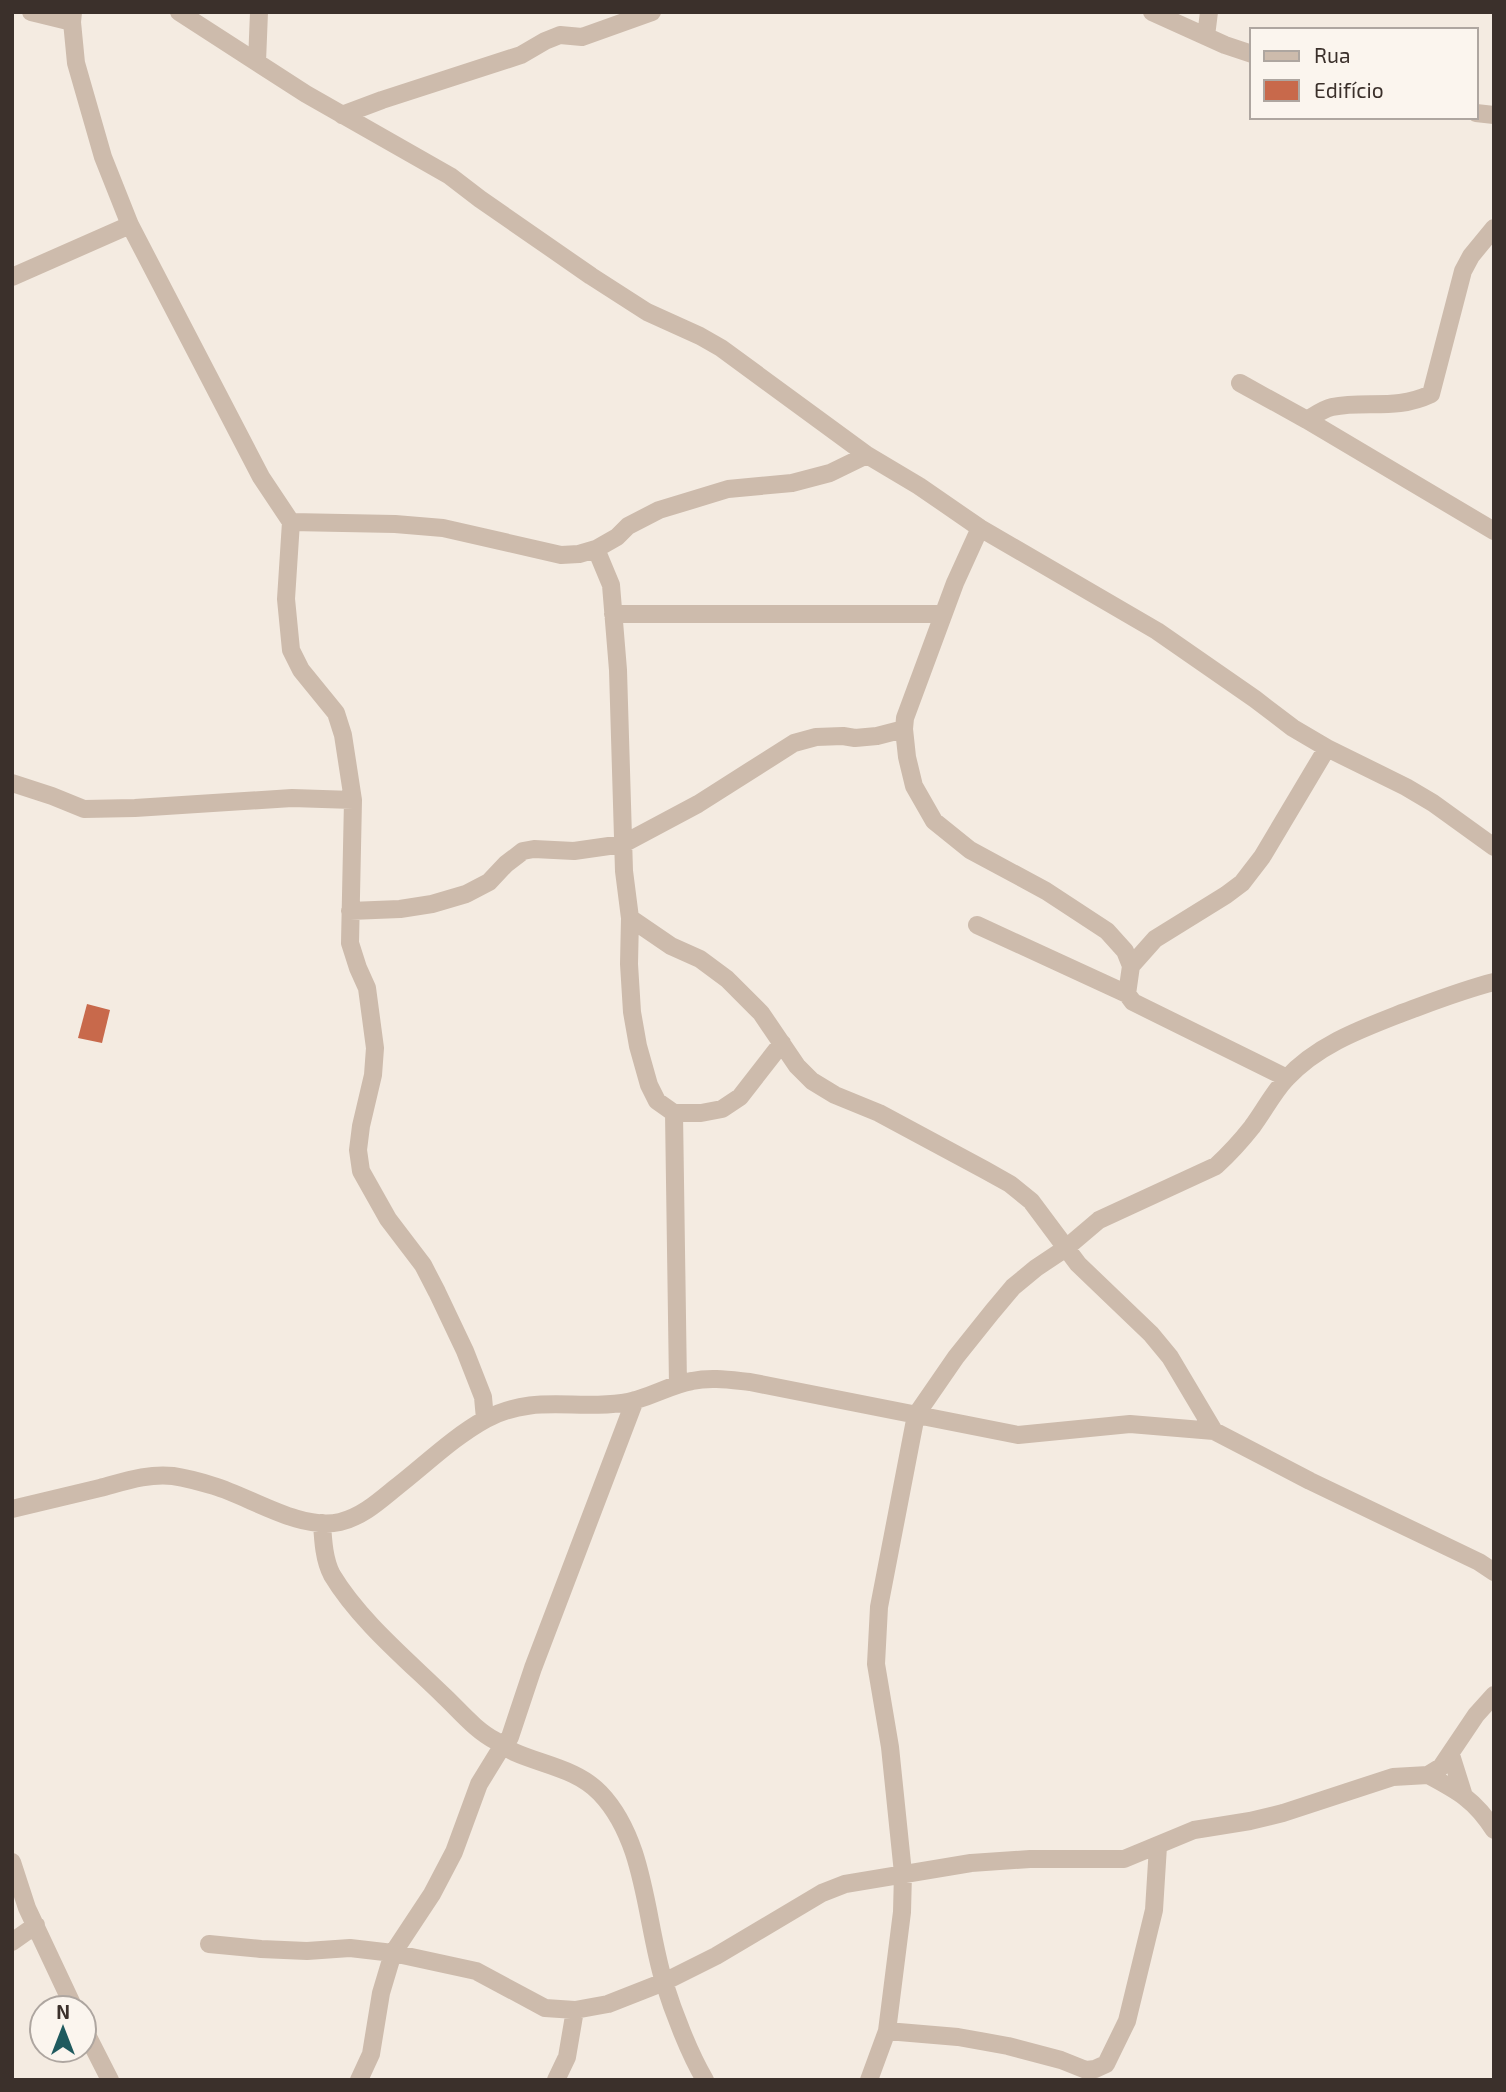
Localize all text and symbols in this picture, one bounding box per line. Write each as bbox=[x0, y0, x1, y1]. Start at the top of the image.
legend bbox=[1250, 28, 1478, 119]
text: Rua bbox=[1314, 42, 1350, 67]
text: Edifício bbox=[1314, 77, 1384, 102]
north arrow bbox=[28, 1994, 98, 2064]
text: N bbox=[56, 2000, 70, 2023]

